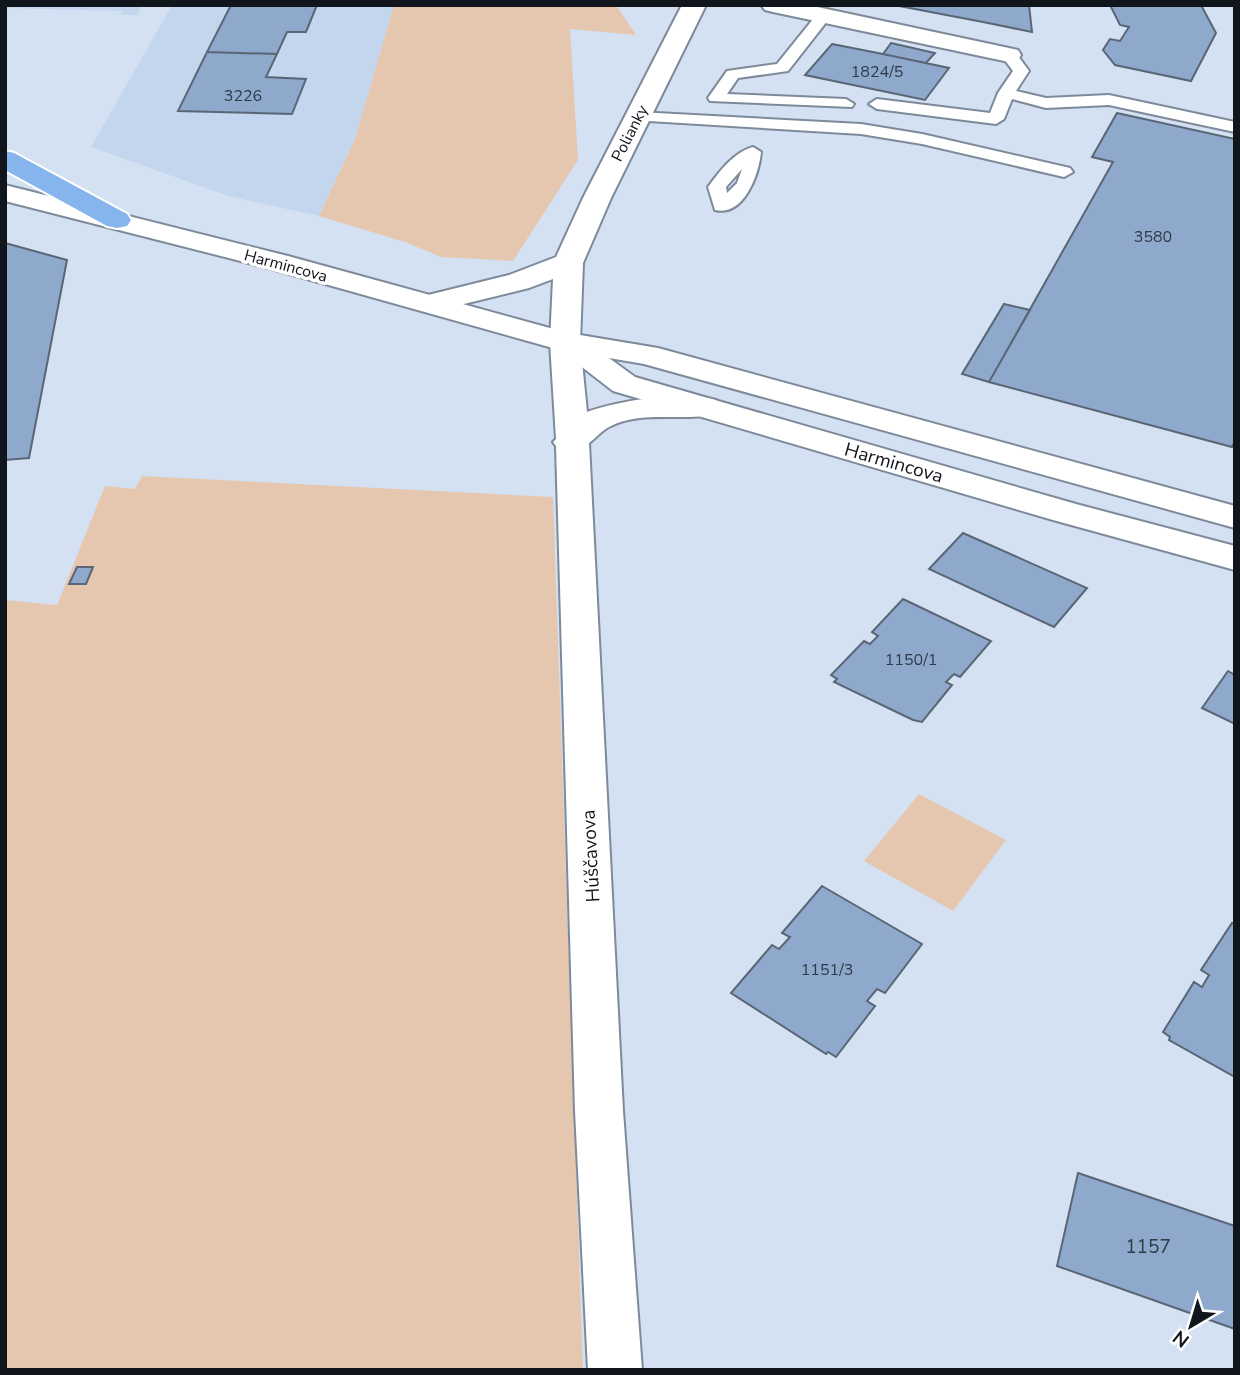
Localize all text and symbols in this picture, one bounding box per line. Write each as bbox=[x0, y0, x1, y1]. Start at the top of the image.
house number: 1824/5 bbox=[851, 61, 903, 83]
house number: 3226 bbox=[224, 85, 262, 107]
street label: Polianky bbox=[606, 101, 654, 165]
house number: 3580 bbox=[1134, 226, 1172, 248]
street label: Harmincova bbox=[242, 244, 330, 288]
street label: Harmincova bbox=[841, 436, 946, 489]
house number: 1150/1 bbox=[885, 649, 937, 671]
street label: Húščavova bbox=[576, 809, 606, 903]
house number: 1151/3 bbox=[801, 959, 853, 981]
house number: 1157 bbox=[1125, 1234, 1171, 1260]
north arrow bbox=[1156, 1291, 1226, 1361]
text: N bbox=[1168, 1324, 1195, 1353]

